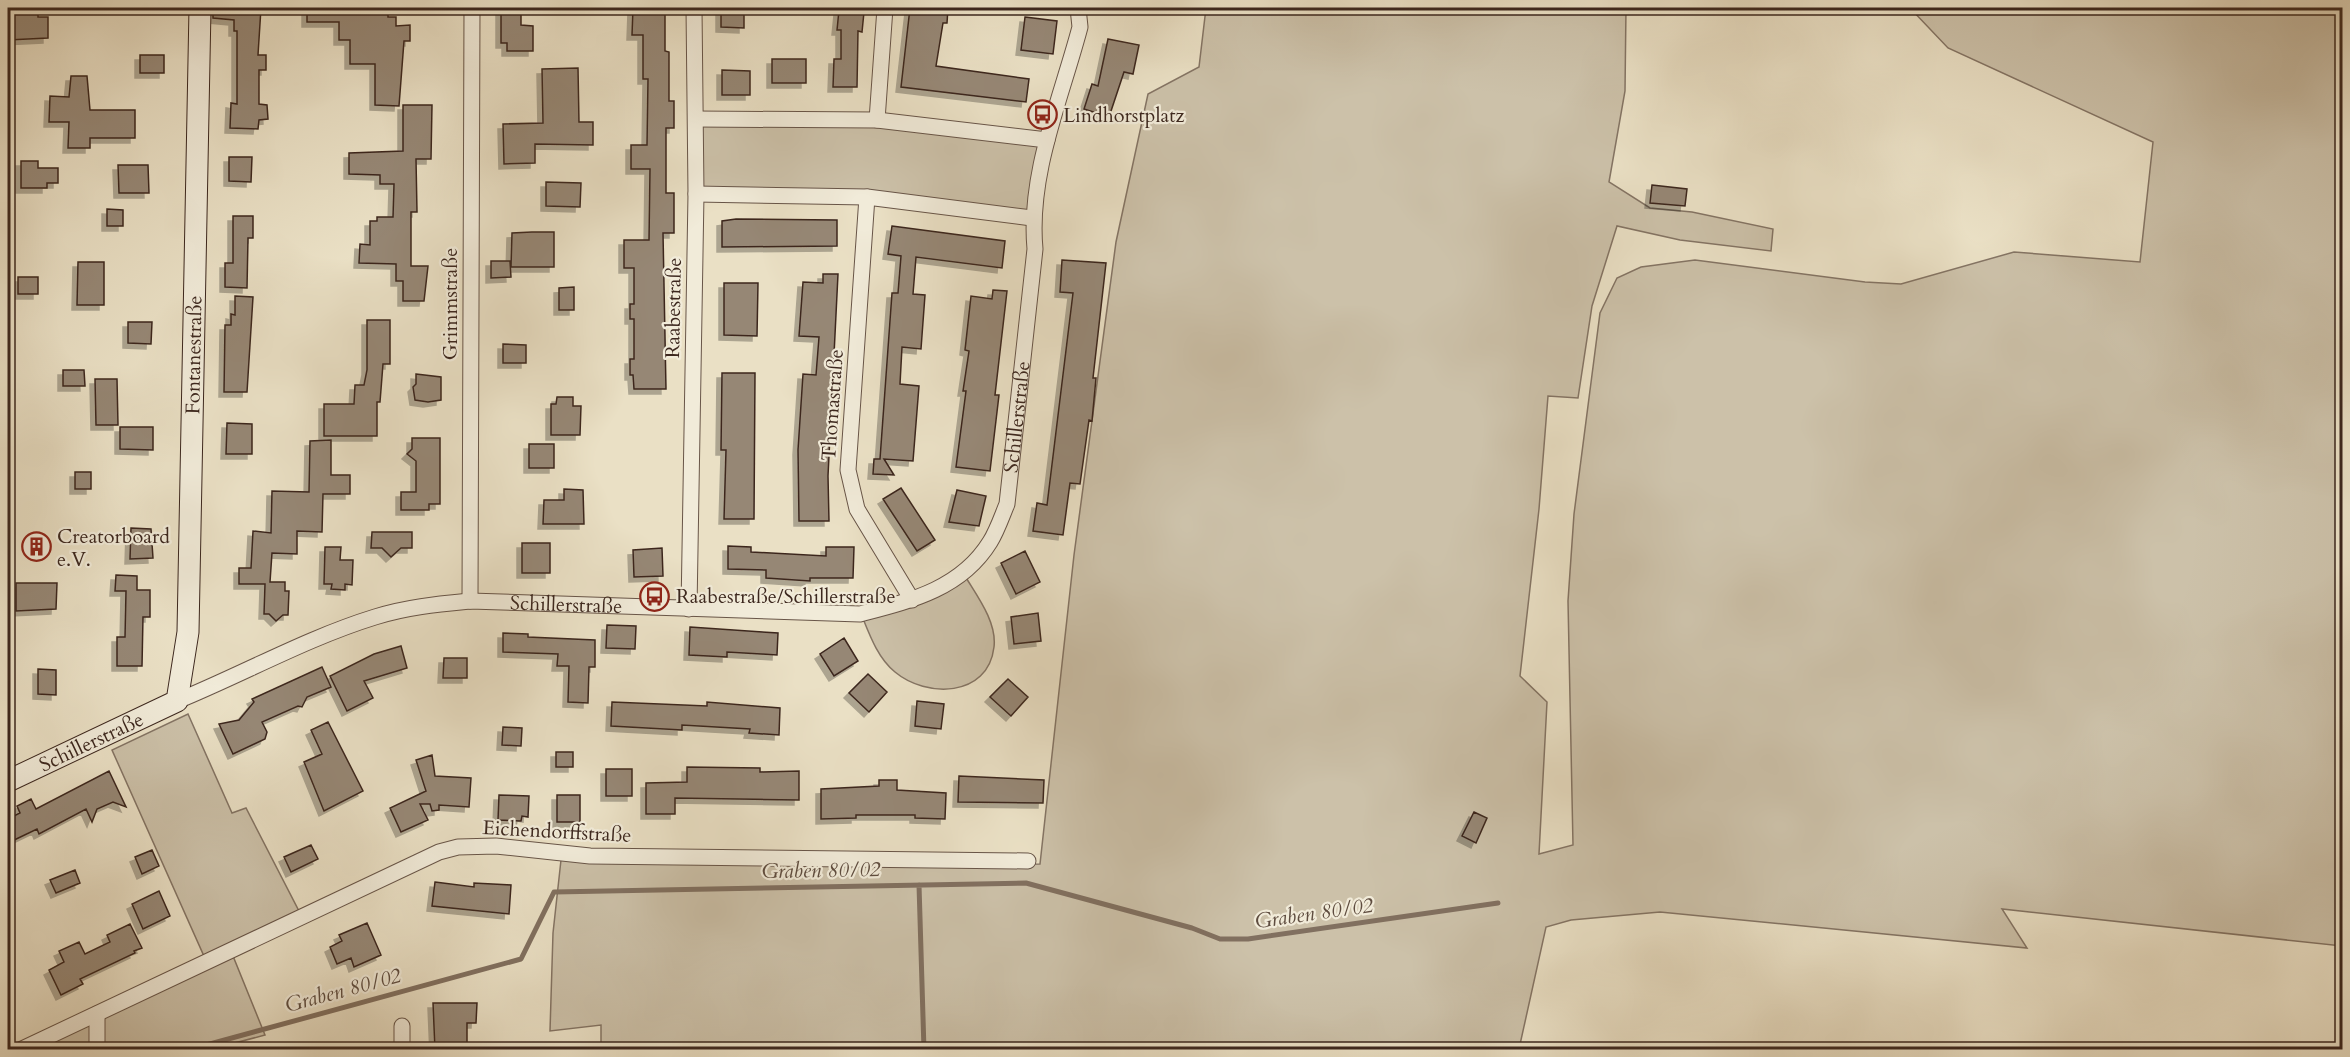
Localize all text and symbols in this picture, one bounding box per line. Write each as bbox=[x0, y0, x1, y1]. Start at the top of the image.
bus stop icon: Lindhorstplatz bbox=[1026, 99, 1058, 131]
place label: Lindhorstplatz bbox=[1063, 102, 1185, 129]
street label: Grimmstraße bbox=[437, 248, 464, 360]
street label: Raabestraße bbox=[659, 257, 688, 359]
street label: Fontanestraße bbox=[179, 295, 208, 415]
street label: Thomastraße bbox=[815, 348, 850, 462]
street label: Schillerstraße bbox=[998, 360, 1037, 474]
place label: Creatorboard e.V. bbox=[57, 523, 170, 573]
building icon: Creatorboard e.V. bbox=[20, 531, 52, 563]
bus stop icon: Raabestraße/Schillerstraße bbox=[639, 580, 671, 612]
place label: Raabestraße/Schillerstraße bbox=[676, 583, 896, 610]
street label: Schillerstraße bbox=[510, 589, 623, 620]
street label: Schillerstraße bbox=[35, 706, 148, 778]
street label: Eichendorffstraße bbox=[482, 814, 632, 849]
water label: Graben 80/02 bbox=[761, 855, 881, 886]
water label: Graben 80/02 bbox=[1253, 891, 1375, 936]
water label: Graben 80/02 bbox=[282, 961, 405, 1020]

